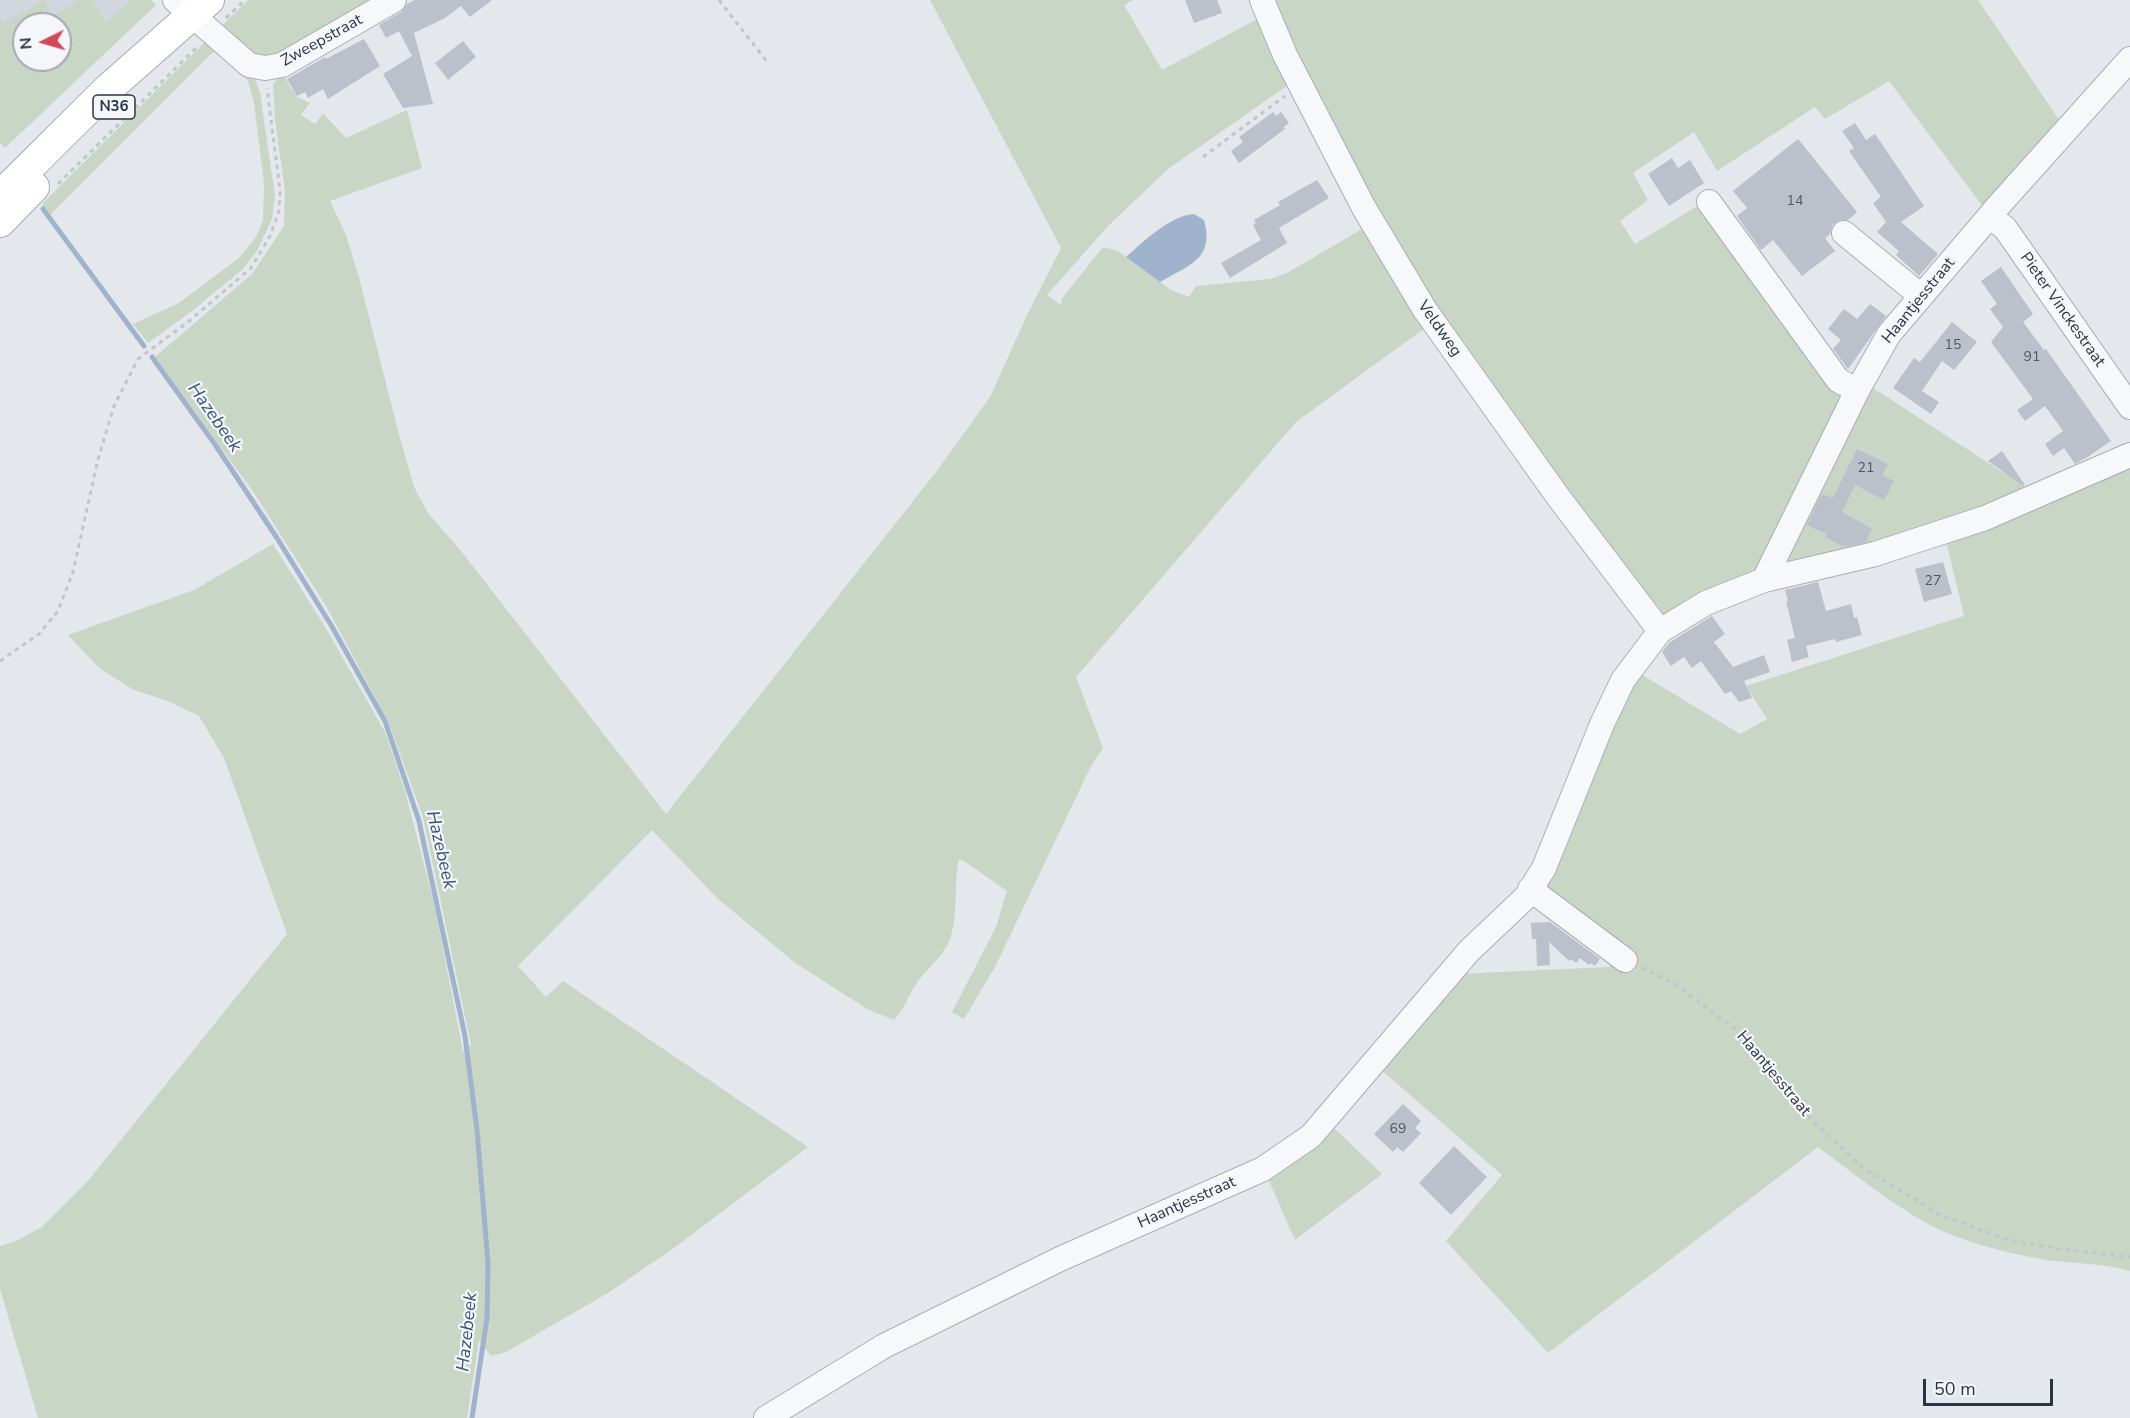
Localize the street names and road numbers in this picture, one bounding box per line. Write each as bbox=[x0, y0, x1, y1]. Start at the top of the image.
street label: Zweepstraat bbox=[278, 11, 366, 71]
road number: N36 bbox=[93, 95, 135, 119]
street label: Pieter Vinckestraat bbox=[2015, 249, 2109, 371]
street label: Haantjesstraat bbox=[1878, 254, 1960, 348]
street label: Veldweg bbox=[1413, 297, 1465, 361]
street label: Haantjesstraat bbox=[1732, 1028, 1814, 1120]
street label: Haantjesstraat bbox=[1135, 1173, 1239, 1233]

